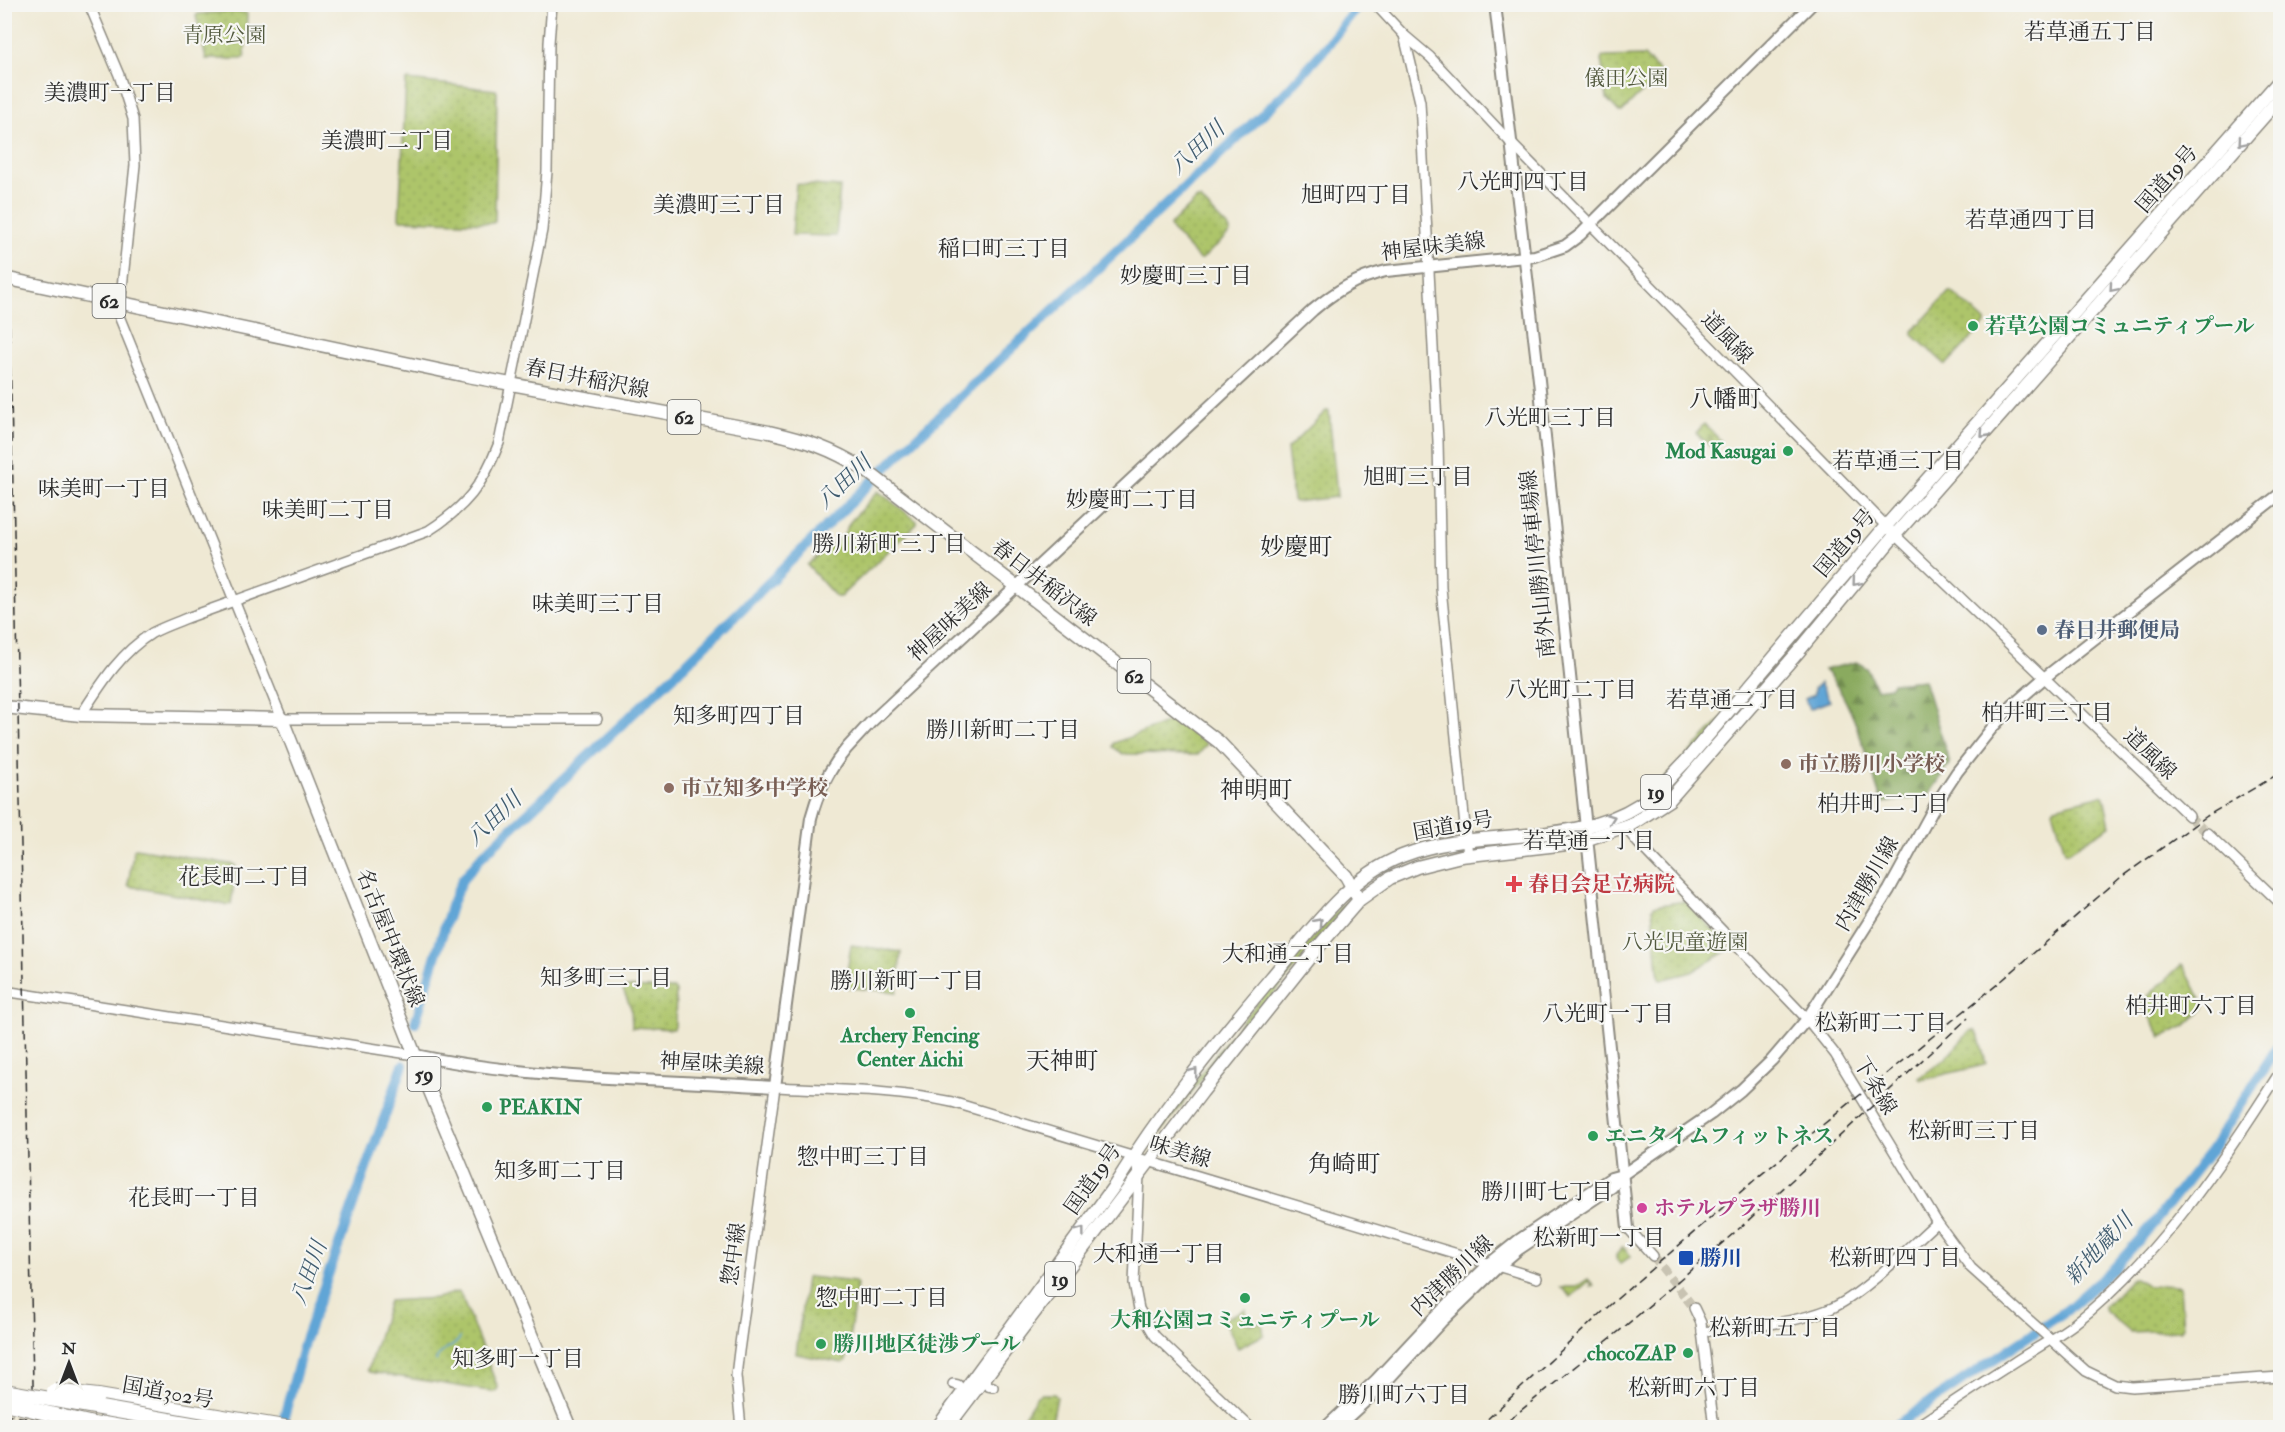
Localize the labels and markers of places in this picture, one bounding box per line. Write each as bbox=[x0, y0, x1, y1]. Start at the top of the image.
place label: 若草公園コミュニティプール bbox=[1985, 313, 2255, 340]
marker: 若草公園コミュニティプール bbox=[1966, 319, 1980, 333]
place label: Mod Kasugai bbox=[1664, 438, 1776, 465]
marker: Mod Kasugai bbox=[1781, 444, 1795, 458]
place label: 春日井郵便局 bbox=[2054, 617, 2180, 644]
marker: 春日井郵便局 bbox=[2035, 623, 2049, 637]
place label: 市立勝川小学校 bbox=[1798, 751, 1945, 778]
marker: 市立勝川小学校 bbox=[1779, 757, 1793, 771]
place label: 市立知多中学校 bbox=[681, 775, 828, 802]
marker: 市立知多中学校 bbox=[662, 781, 676, 795]
place label: 春日会足立病院 bbox=[1528, 871, 1675, 898]
marker: 春日会足立病院 bbox=[1505, 875, 1523, 893]
marker: Archery Fencing Center Aichi bbox=[903, 1006, 917, 1020]
place label: Archery Fencing Center Aichi bbox=[840, 1022, 980, 1073]
place label: PEAKIN bbox=[499, 1094, 583, 1121]
marker: PEAKIN bbox=[480, 1100, 494, 1114]
place label: エニタイムフィットネス bbox=[1605, 1123, 1834, 1150]
marker: エニタイムフィットネス bbox=[1586, 1129, 1600, 1143]
place label: ホテルプラザ勝川 bbox=[1654, 1195, 1821, 1222]
marker: ホテルプラザ勝川 bbox=[1635, 1201, 1649, 1215]
place label: 勝川 bbox=[1700, 1245, 1742, 1272]
marker: 勝川 bbox=[1677, 1249, 1695, 1267]
marker: 大和公園コミュニティプール bbox=[1238, 1291, 1252, 1305]
place label: 大和公園コミュニティプール bbox=[1110, 1307, 1380, 1334]
place label: 勝川地区徒渉プール bbox=[833, 1331, 1021, 1358]
marker: 勝川地区徒渉プール bbox=[814, 1337, 828, 1351]
place label: chocoZAP bbox=[1587, 1340, 1677, 1367]
marker: chocoZAP bbox=[1681, 1346, 1695, 1360]

